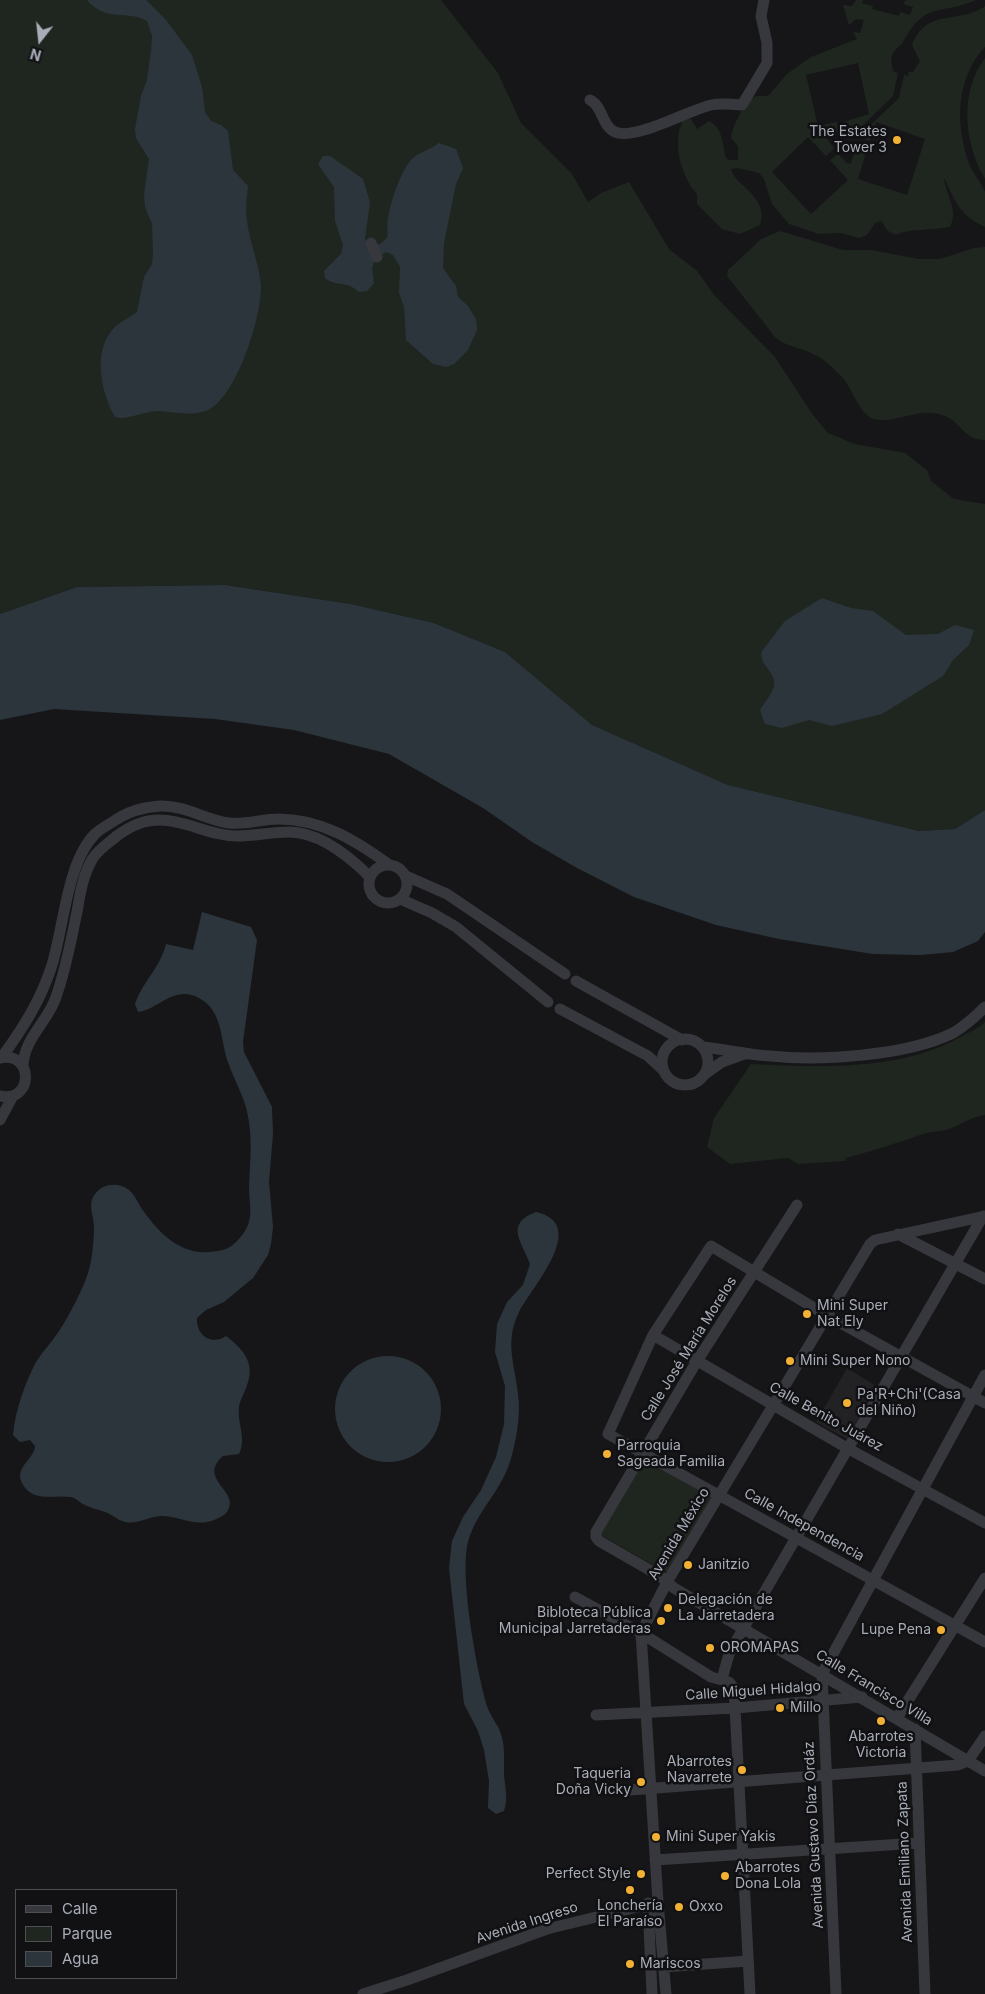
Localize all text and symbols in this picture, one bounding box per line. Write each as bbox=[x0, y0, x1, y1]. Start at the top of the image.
north arrow bbox=[15, 15, 65, 65]
text: N bbox=[28, 45, 43, 65]
place label: The Estates Tower 3 bbox=[809, 124, 887, 156]
marker: The Estates Tower 3 bbox=[891, 134, 903, 146]
street label: Calle José María Morelos bbox=[638, 1274, 740, 1424]
place label: Mini Super Nat Ely bbox=[817, 1298, 888, 1330]
marker: Mini Super Nat Ely bbox=[801, 1308, 813, 1320]
place label: Mini Super Nono bbox=[800, 1353, 910, 1369]
marker: Mini Super Nono bbox=[784, 1355, 796, 1367]
street label: Calle Benito Juárez bbox=[766, 1379, 886, 1455]
place label: Pa'R+Chi'(Casa del Niño) bbox=[857, 1387, 961, 1420]
marker: Pa'R+Chi'(Casa del Niño) bbox=[841, 1397, 853, 1409]
place label: Parroquia Sageada Familia bbox=[617, 1438, 725, 1470]
marker: Parroquia Sageada Familia bbox=[601, 1448, 613, 1460]
street label: Avenida México bbox=[645, 1485, 713, 1583]
street label: Calle Independencia bbox=[741, 1485, 867, 1565]
place label: Janitzio bbox=[698, 1557, 750, 1573]
marker: Janitzio bbox=[682, 1559, 694, 1571]
place label: Delegación de La Jarretadera bbox=[678, 1592, 775, 1624]
marker: Delegación de La Jarretadera bbox=[662, 1602, 674, 1614]
place label: Bibloteca Pública Municipal Jarretaderas bbox=[499, 1605, 651, 1638]
marker: Bibloteca Pública Municipal Jarretaderas bbox=[655, 1615, 667, 1627]
place label: Lupe Pena bbox=[861, 1622, 931, 1638]
marker: Lupe Pena bbox=[935, 1624, 947, 1636]
place label: OROMAPAS bbox=[720, 1640, 799, 1656]
marker: OROMAPAS bbox=[704, 1642, 716, 1654]
street label: Calle Francisco Villa bbox=[813, 1647, 935, 1729]
street label: Calle Miguel Hidalgo bbox=[685, 1678, 821, 1704]
place label: Millo bbox=[790, 1700, 821, 1716]
marker: Millo bbox=[774, 1702, 786, 1714]
marker: Abarrotes Victoria bbox=[875, 1715, 887, 1727]
place label: Abarrotes Victoria bbox=[848, 1729, 914, 1761]
street label: Avenida Gustavo Díaz Ordáz bbox=[801, 1741, 827, 1929]
place label: Abarrotes Navarrete bbox=[667, 1754, 732, 1786]
marker: Abarrotes Navarrete bbox=[736, 1764, 748, 1776]
place label: Taqueria Doña Vicky bbox=[556, 1766, 631, 1798]
marker: Taqueria Doña Vicky bbox=[635, 1776, 647, 1788]
street label: Avenida Emiliano Zapata bbox=[894, 1781, 916, 1943]
place label: Mini Super Yakis bbox=[666, 1829, 776, 1845]
marker: Mini Super Yakis bbox=[650, 1831, 662, 1843]
place label: Abarrotes Dona Lola bbox=[735, 1860, 801, 1892]
place label: Perfect Style bbox=[546, 1866, 631, 1882]
marker: Perfect Style bbox=[635, 1868, 647, 1880]
marker: Abarrotes Dona Lola bbox=[719, 1870, 731, 1882]
marker: Lonchería El Paraíso bbox=[624, 1884, 636, 1896]
legend bbox=[15, 1889, 178, 1979]
place label: Lonchería El Paraíso bbox=[597, 1898, 663, 1930]
text: Calle bbox=[62, 1899, 97, 1918]
street label: Avenida Ingreso bbox=[474, 1899, 580, 1947]
place label: Oxxo bbox=[689, 1899, 723, 1915]
marker: Oxxo bbox=[673, 1901, 685, 1913]
text: Parque bbox=[62, 1924, 112, 1943]
text: Agua bbox=[62, 1949, 99, 1968]
place label: Mariscos bbox=[640, 1956, 701, 1972]
marker: Mariscos bbox=[624, 1958, 636, 1970]

